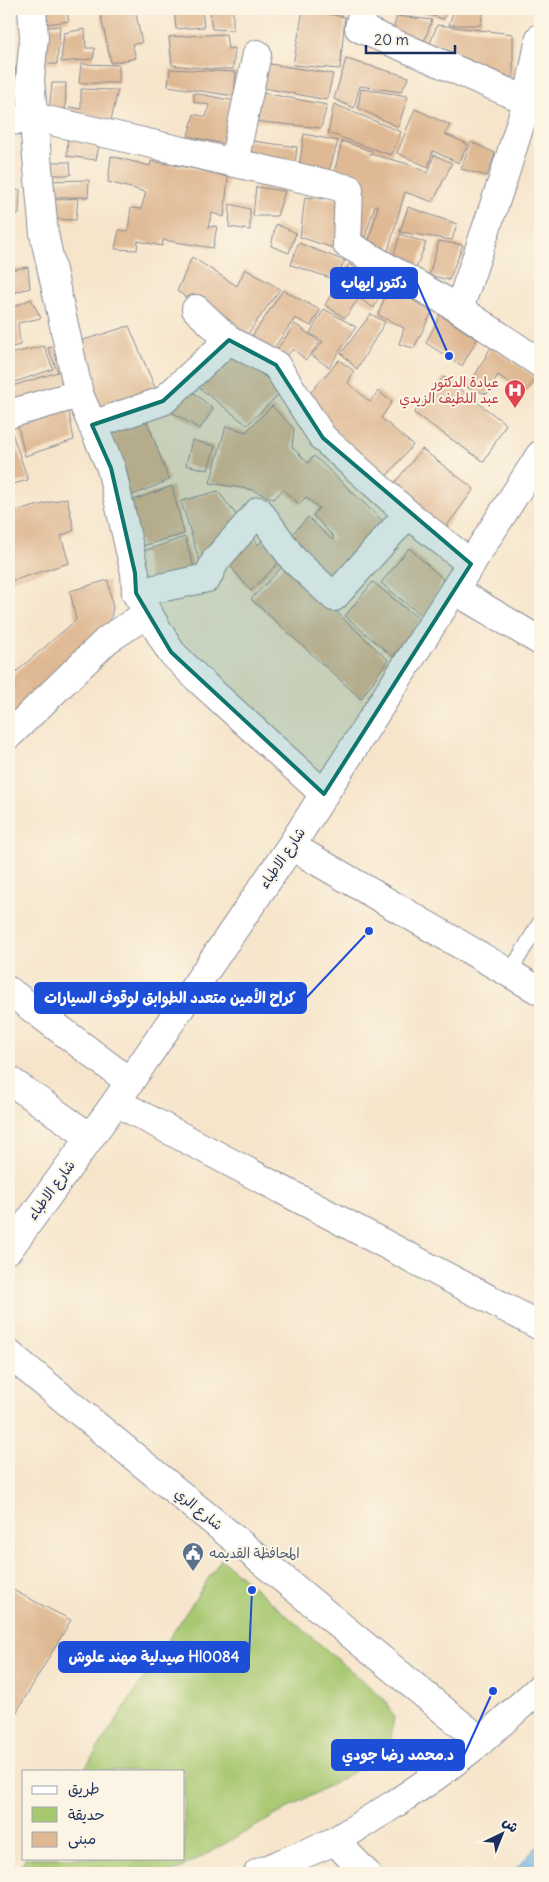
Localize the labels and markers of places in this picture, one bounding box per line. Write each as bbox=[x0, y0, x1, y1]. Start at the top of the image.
callout: دكتور ايهاب bbox=[331, 268, 417, 298]
place label: عيادة الدكتور عبد اللطيف الزيدي bbox=[399, 373, 499, 409]
hospital icon: عيادة الدكتور عبد اللطيف الزيدي bbox=[503, 378, 527, 409]
callout: كراح الأمين متعدد الطوابق لوقوف السيارات bbox=[35, 983, 306, 1013]
public building icon: المحافظة القديمه bbox=[181, 1541, 205, 1572]
place label: المحافظة القديمه bbox=[209, 1544, 300, 1562]
callout: صيدلية مهند علوش Hl0084 bbox=[59, 1642, 249, 1672]
callout: د.محمد رضا جودي bbox=[332, 1740, 464, 1770]

